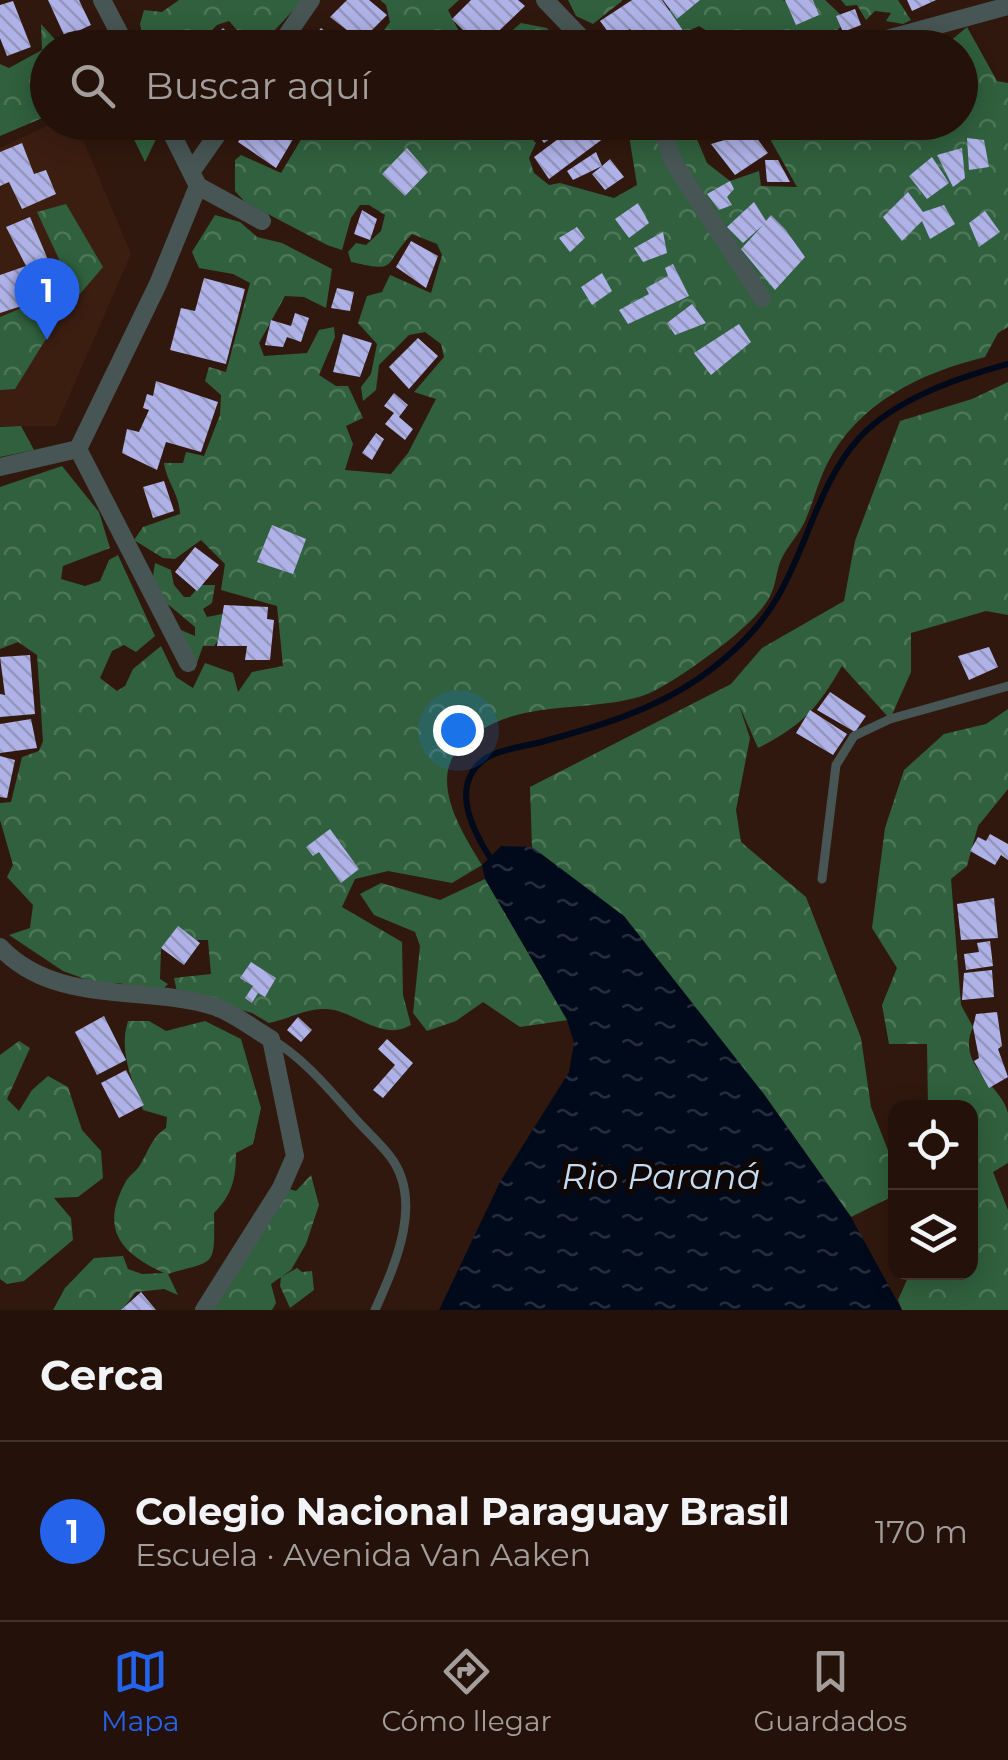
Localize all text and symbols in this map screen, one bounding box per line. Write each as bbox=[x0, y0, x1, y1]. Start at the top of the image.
search box bbox=[30, 30, 978, 140]
icon: search bbox=[65, 58, 120, 113]
text: Buscar aquí bbox=[145, 62, 371, 109]
pin: 1 bbox=[15, 258, 80, 340]
your location bbox=[433, 705, 484, 756]
map controls bbox=[888, 1100, 978, 1280]
button: locate bbox=[888, 1100, 978, 1190]
water label: Rio Paraná bbox=[562, 1155, 760, 1198]
button: layers bbox=[888, 1190, 978, 1280]
text: Cerca bbox=[40, 1349, 165, 1401]
text: Colegio Nacional Paraguay Brasil bbox=[135, 1488, 790, 1535]
text: 1 bbox=[66, 1512, 79, 1551]
text: 170 m bbox=[875, 1512, 968, 1551]
text: Escuela · Avenida Van Aaken bbox=[135, 1535, 591, 1574]
tab: Mapa bbox=[101, 1644, 180, 1738]
tab: Cómo llegar bbox=[381, 1644, 552, 1738]
tab: Guardados bbox=[754, 1644, 907, 1738]

